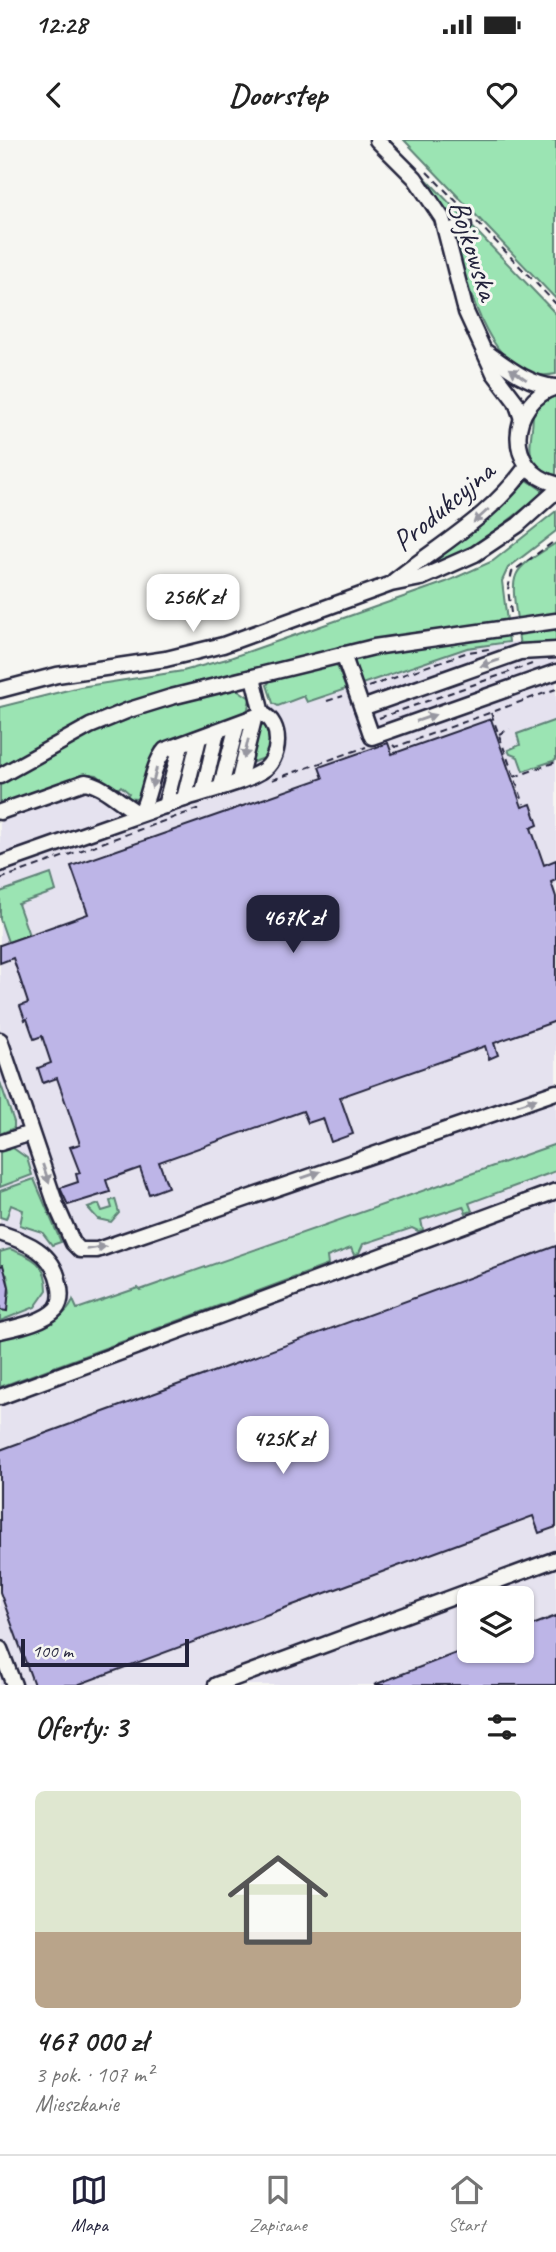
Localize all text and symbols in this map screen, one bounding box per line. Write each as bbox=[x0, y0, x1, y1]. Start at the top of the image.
text: 12:28 bbox=[35, 8, 87, 41]
text: Doorstep bbox=[229, 74, 327, 115]
icon: back bbox=[35, 76, 73, 114]
icon: heart bbox=[483, 76, 521, 114]
street label: Bojkowska bbox=[440, 195, 509, 307]
one-way arrow bbox=[508, 368, 528, 381]
street label: Produkcyjna bbox=[384, 451, 504, 560]
one-way arrow bbox=[472, 508, 490, 524]
pin: 256K zł bbox=[128, 574, 258, 634]
text: 256K zł bbox=[163, 582, 223, 611]
one-way arrow bbox=[479, 658, 500, 669]
one-way arrow bbox=[415, 712, 436, 723]
one-way arrow bbox=[241, 738, 252, 760]
one-way arrow bbox=[148, 767, 159, 789]
pin: 467K zł bbox=[228, 896, 358, 955]
text: 467K zł bbox=[262, 903, 324, 932]
one-way arrow bbox=[516, 1096, 537, 1107]
one-way arrow bbox=[41, 1164, 51, 1185]
one-way arrow bbox=[300, 1169, 321, 1180]
one-way arrow bbox=[85, 1242, 107, 1253]
pin: 425K zł bbox=[218, 1416, 348, 1476]
text: 425K zł bbox=[253, 1424, 313, 1453]
map controls bbox=[457, 1586, 534, 1663]
button: layers bbox=[457, 1586, 534, 1663]
scale bar bbox=[21, 1636, 189, 1668]
text: 100 m bbox=[32, 1639, 73, 1663]
text: Oferty: 3 bbox=[35, 1708, 127, 1746]
icon: filters bbox=[483, 1708, 521, 1746]
icon: home bbox=[215, 1837, 341, 1963]
text: 467 000 zł bbox=[35, 2022, 147, 2060]
text: 3 pok. · 107 m² bbox=[35, 2060, 153, 2089]
text: Mieszkanie bbox=[35, 2089, 119, 2118]
tab: Mapa bbox=[70, 2171, 108, 2237]
tab: Zapisane bbox=[249, 2171, 307, 2237]
tab: Start bbox=[448, 2171, 486, 2237]

